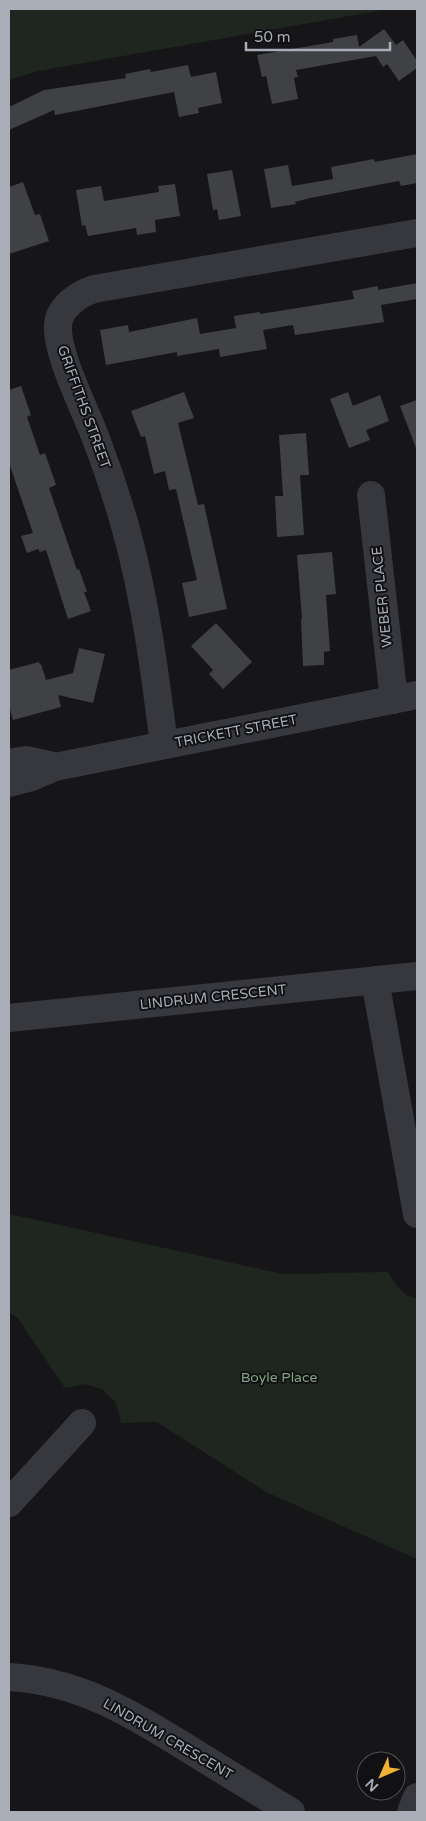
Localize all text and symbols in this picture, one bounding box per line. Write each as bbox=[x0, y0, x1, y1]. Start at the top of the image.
scale bar bbox=[246, 20, 390, 52]
text: 50 m bbox=[254, 28, 291, 46]
street label: GRIFFITHS STREET bbox=[54, 343, 114, 471]
street label: WEBER PLACE bbox=[368, 546, 396, 648]
street label: TRICKETT STREET bbox=[173, 711, 299, 751]
street label: LINDRUM CRESCENT bbox=[139, 981, 288, 1013]
park label: Boyle Place bbox=[241, 1369, 317, 1386]
street label: LINDRUM CRESCENT bbox=[100, 1695, 236, 1783]
north arrow bbox=[356, 1751, 406, 1801]
text: N bbox=[362, 1775, 382, 1795]

